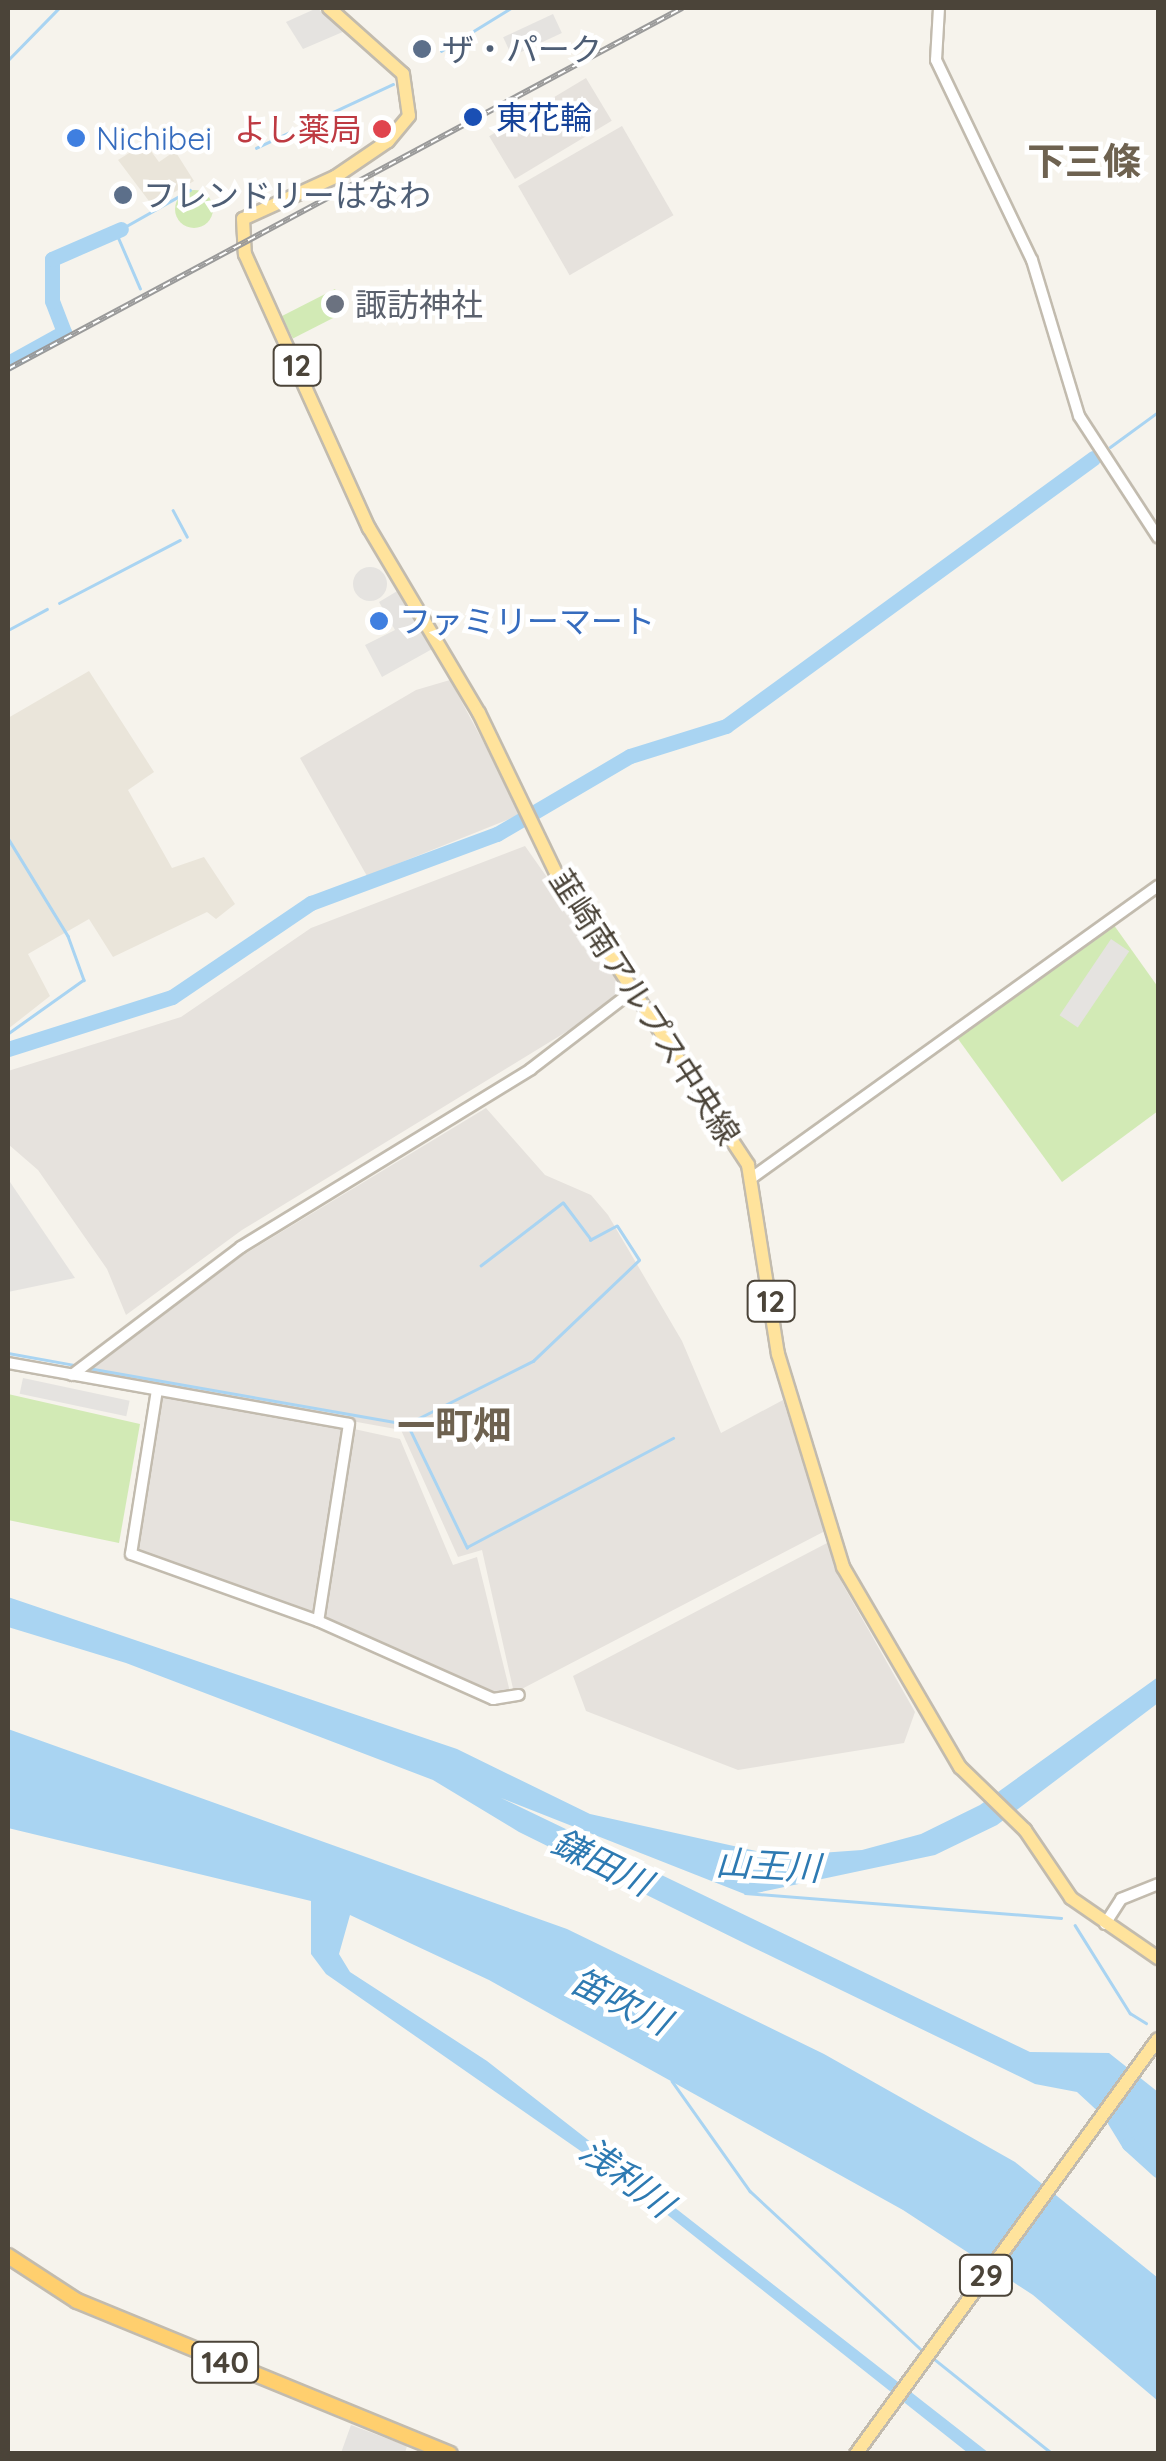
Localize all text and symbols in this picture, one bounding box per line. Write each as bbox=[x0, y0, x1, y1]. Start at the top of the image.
place label: ザ・パーク bbox=[442, 30, 602, 68]
marker: ザ・パーク bbox=[411, 38, 433, 60]
place label: 東花輪 bbox=[496, 98, 592, 136]
marker: 東花輪 bbox=[460, 104, 486, 130]
place label: よし薬局 bbox=[234, 110, 362, 148]
marker: よし薬局 bbox=[371, 118, 393, 140]
place label: Nichibei bbox=[96, 119, 212, 157]
marker: Nichibei bbox=[65, 127, 87, 149]
district label: 下三條 bbox=[1027, 139, 1141, 185]
place label: フレンドリーはなわ bbox=[143, 176, 431, 214]
marker: フレンドリーはなわ bbox=[112, 184, 134, 206]
place label: 諏訪神社 bbox=[355, 285, 483, 323]
marker: 諏訪神社 bbox=[324, 293, 346, 315]
road number: 12 bbox=[272, 340, 322, 390]
place label: ファミリーマート bbox=[399, 602, 655, 640]
marker: ファミリーマート bbox=[368, 610, 390, 632]
street label: 韮崎南アルプス中央線 bbox=[542, 862, 748, 1152]
road number: 12 bbox=[746, 1276, 796, 1326]
district label: 一町畑 bbox=[397, 1403, 511, 1449]
water label: 鎌田川 bbox=[546, 1820, 658, 1904]
water label: 山王川 bbox=[714, 1841, 822, 1889]
water label: 笛吹川 bbox=[565, 1959, 677, 2043]
water label: 浅利川 bbox=[572, 2129, 682, 2225]
road number: 29 bbox=[958, 2250, 1014, 2300]
road number: 140 bbox=[190, 2337, 260, 2387]

